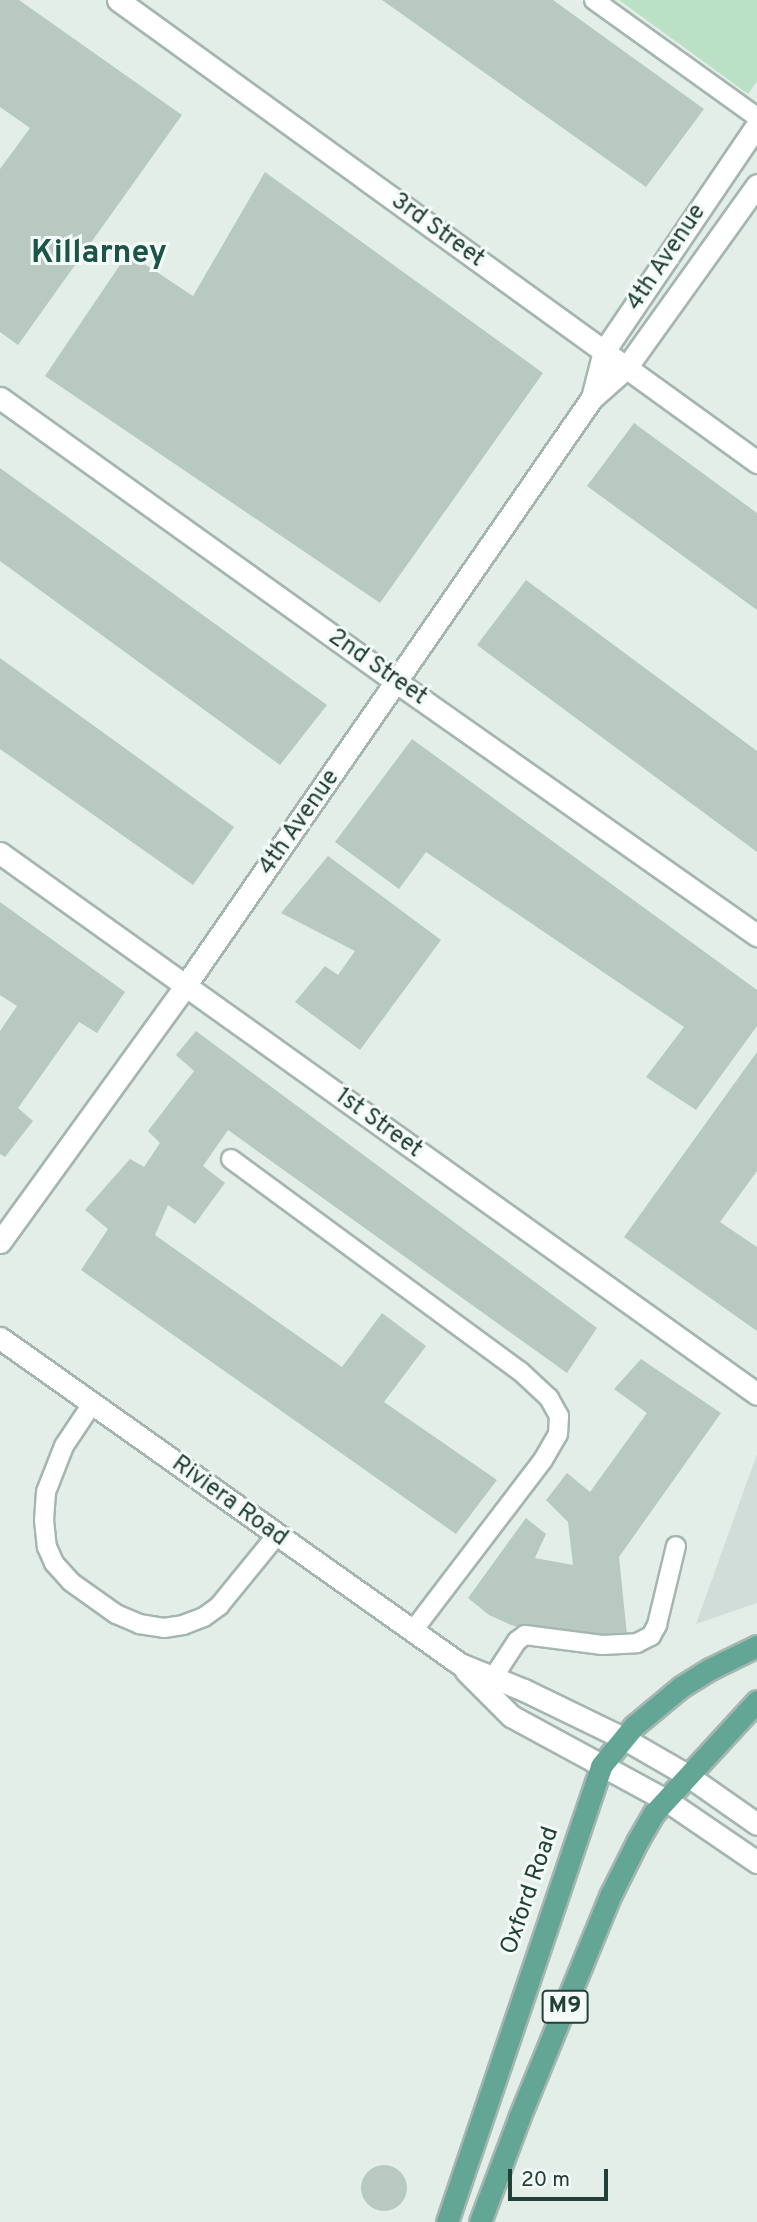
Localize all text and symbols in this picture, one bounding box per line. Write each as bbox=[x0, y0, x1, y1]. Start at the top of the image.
street label: 3rd Street bbox=[385, 187, 489, 275]
street label: 4th Avenue bbox=[621, 199, 713, 317]
district label: Killarney bbox=[31, 235, 167, 273]
street label: 2nd Street bbox=[322, 624, 432, 712]
street label: 4th Avenue bbox=[253, 764, 347, 882]
street label: 1st Street bbox=[329, 1083, 427, 1165]
street label: Riviera Road bbox=[165, 1450, 293, 1554]
street label: Oxford Road bbox=[496, 1823, 566, 1959]
road number: M9 bbox=[540, 1988, 590, 2026]
scale bar bbox=[512, 2156, 612, 2200]
text: 20 m bbox=[521, 2167, 570, 2194]

